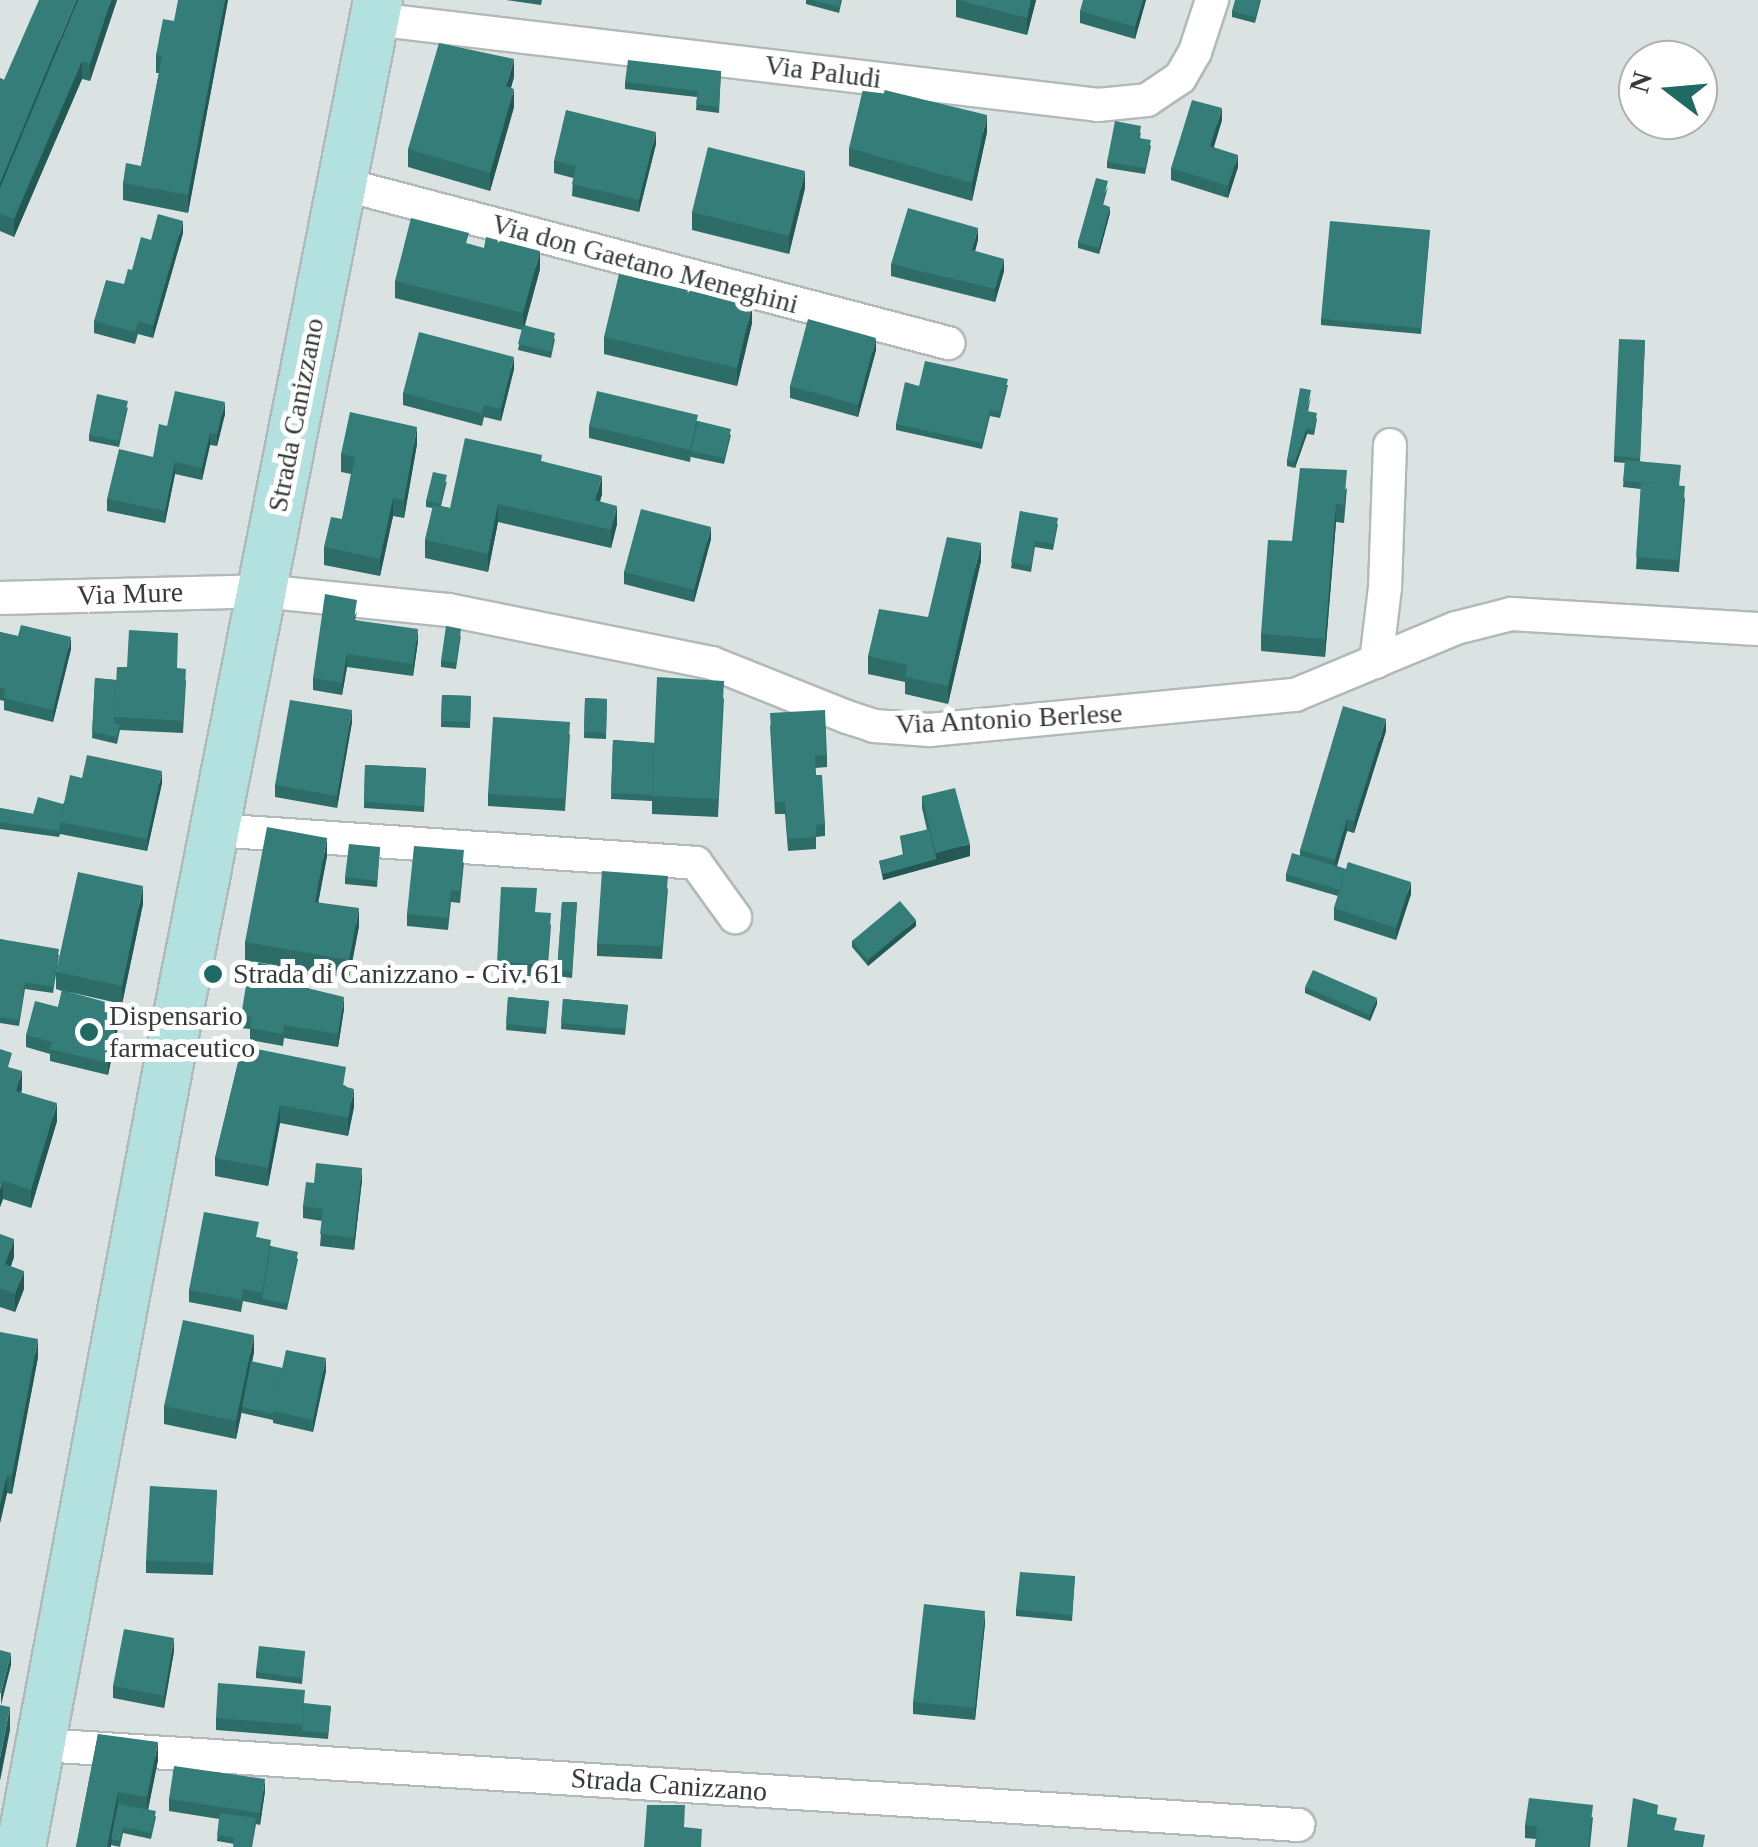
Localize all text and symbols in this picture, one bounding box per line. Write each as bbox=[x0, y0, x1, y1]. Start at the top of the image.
north arrow bbox=[1618, 40, 1718, 140]
street label: Via Paludi bbox=[763, 48, 883, 96]
text: N bbox=[1623, 68, 1658, 96]
street label: Via don Gaetano Meneghini bbox=[488, 207, 802, 321]
street label: Strada Canizzano bbox=[261, 315, 331, 515]
street label: Via Mure bbox=[76, 575, 184, 613]
street label: Via Antonio Berlese bbox=[894, 696, 1124, 742]
place label: Strada di Canizzano - Civ. 61 bbox=[233, 957, 562, 991]
marker: Strada di Canizzano - Civ. 61 bbox=[202, 963, 224, 985]
place label: Dispensario farmaceutico bbox=[109, 999, 255, 1065]
marker: Dispensario farmaceutico bbox=[78, 1021, 100, 1043]
street label: Strada Canizzano bbox=[570, 1761, 768, 1809]

